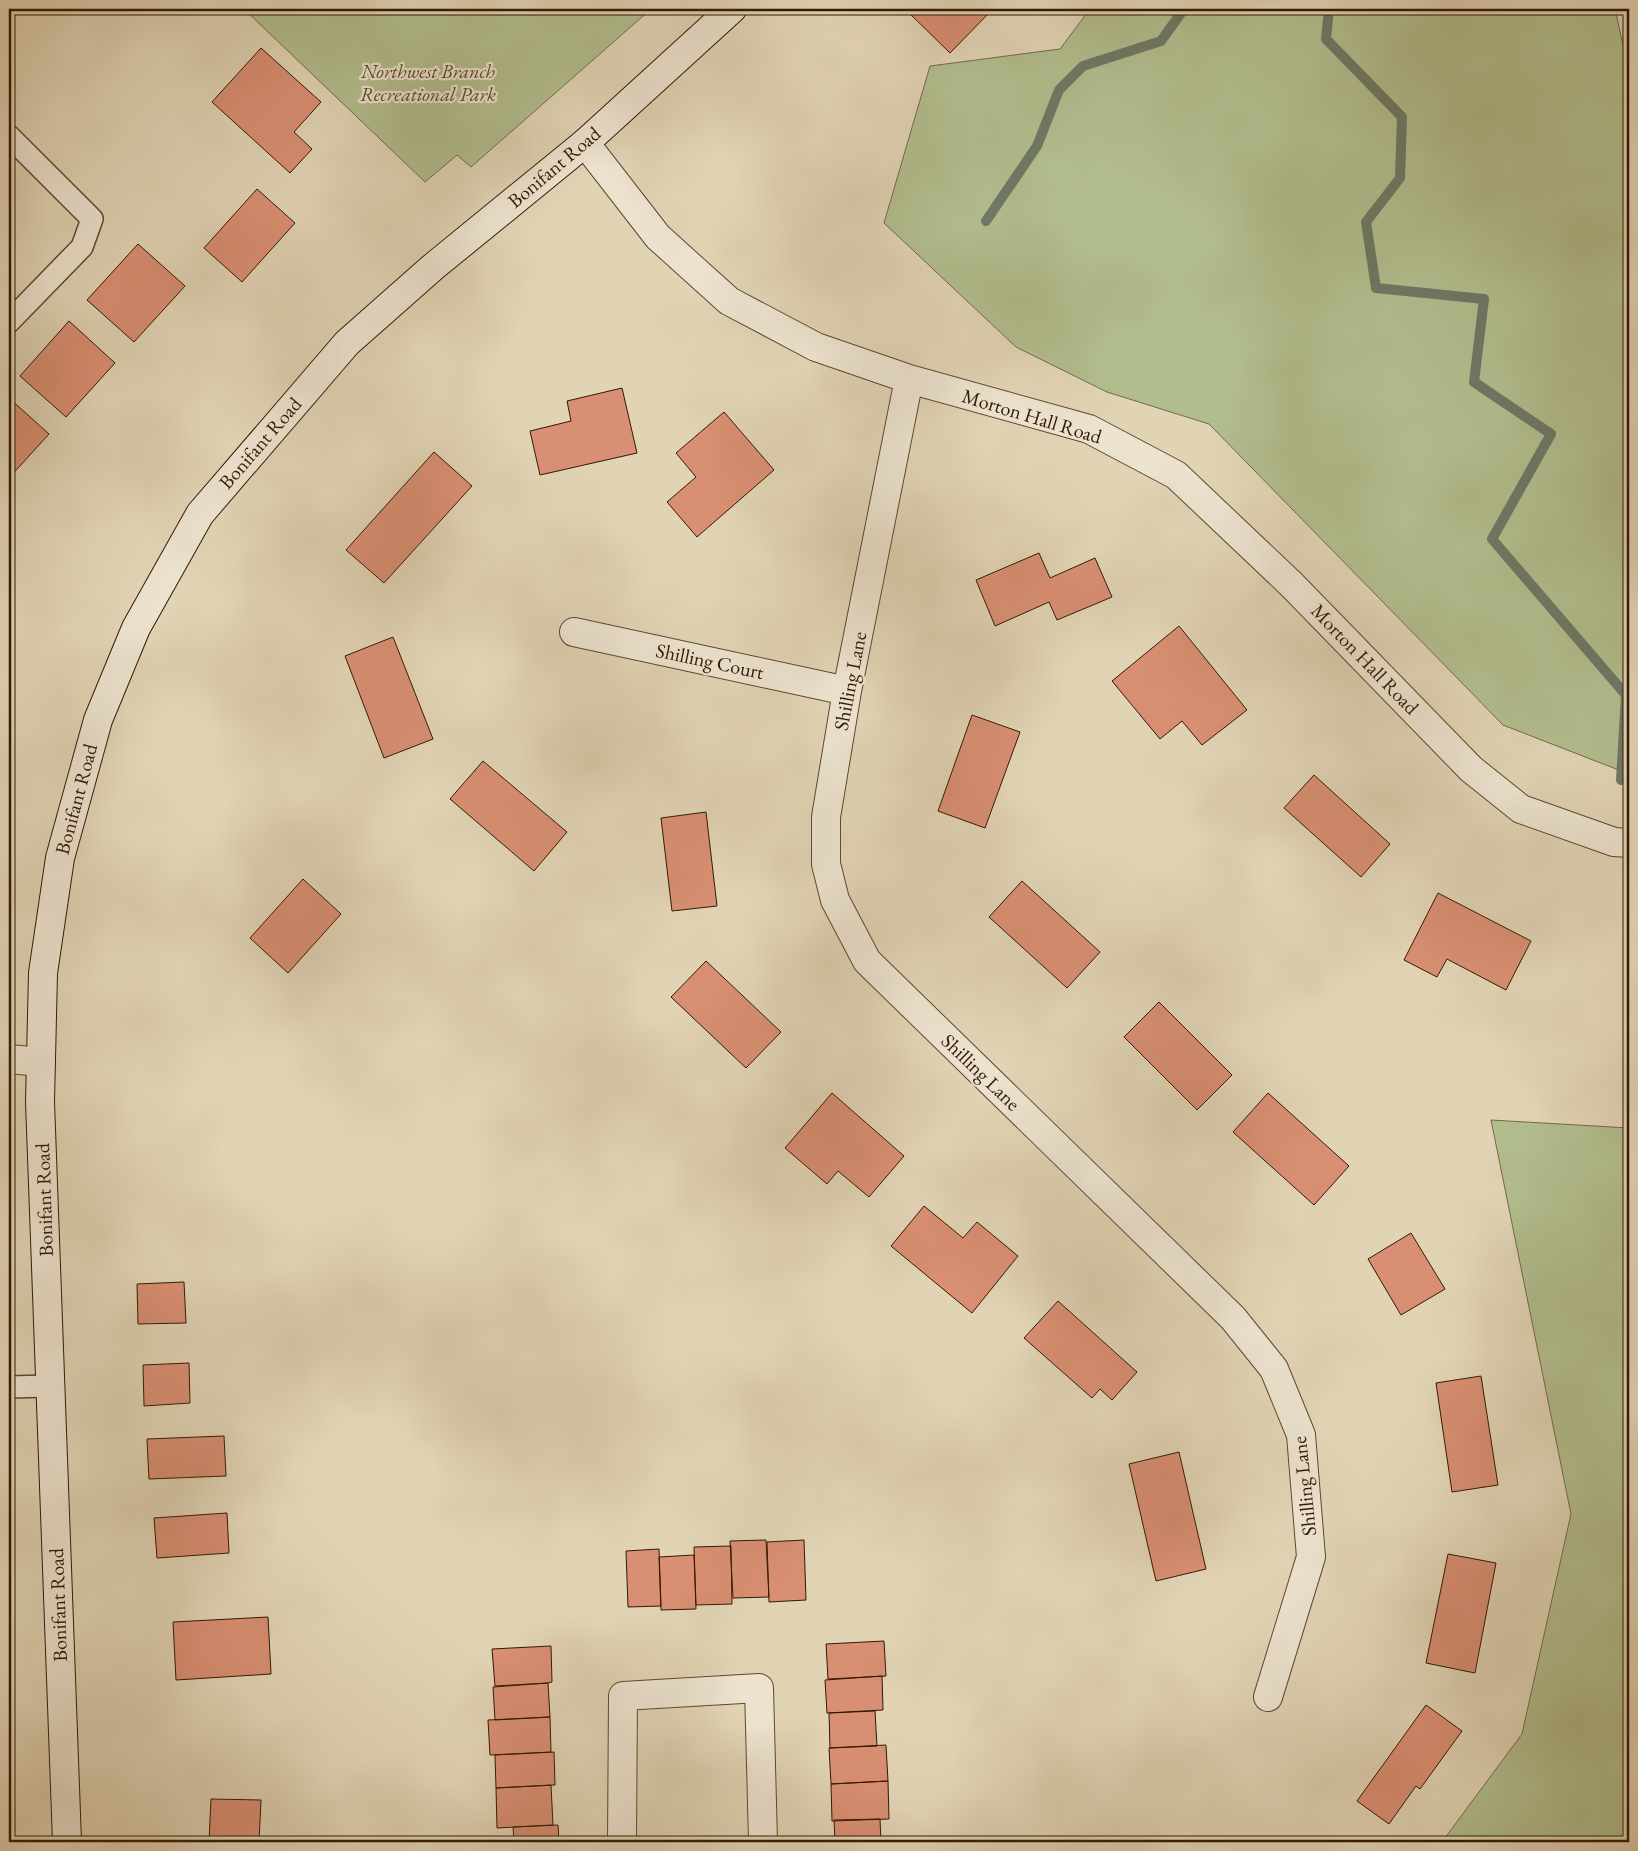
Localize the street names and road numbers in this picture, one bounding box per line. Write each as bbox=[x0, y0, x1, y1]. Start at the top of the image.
street label: Bonifant Road bbox=[502, 120, 607, 213]
street label: Morton Hall Road bbox=[959, 382, 1106, 450]
street label: Bonifant Road bbox=[213, 391, 308, 494]
street label: Morton Hall Road bbox=[1305, 598, 1425, 721]
street label: Shilling Lane bbox=[828, 629, 872, 733]
street label: Shilling Court bbox=[654, 637, 767, 685]
street label: Bonifant Road bbox=[49, 740, 103, 857]
street label: Shilling Lane bbox=[936, 1028, 1026, 1116]
street label: Bonifant Road bbox=[29, 1142, 59, 1257]
street label: Shilling Lane bbox=[1286, 1435, 1322, 1537]
street label: Bonifant Road bbox=[43, 1547, 73, 1662]

